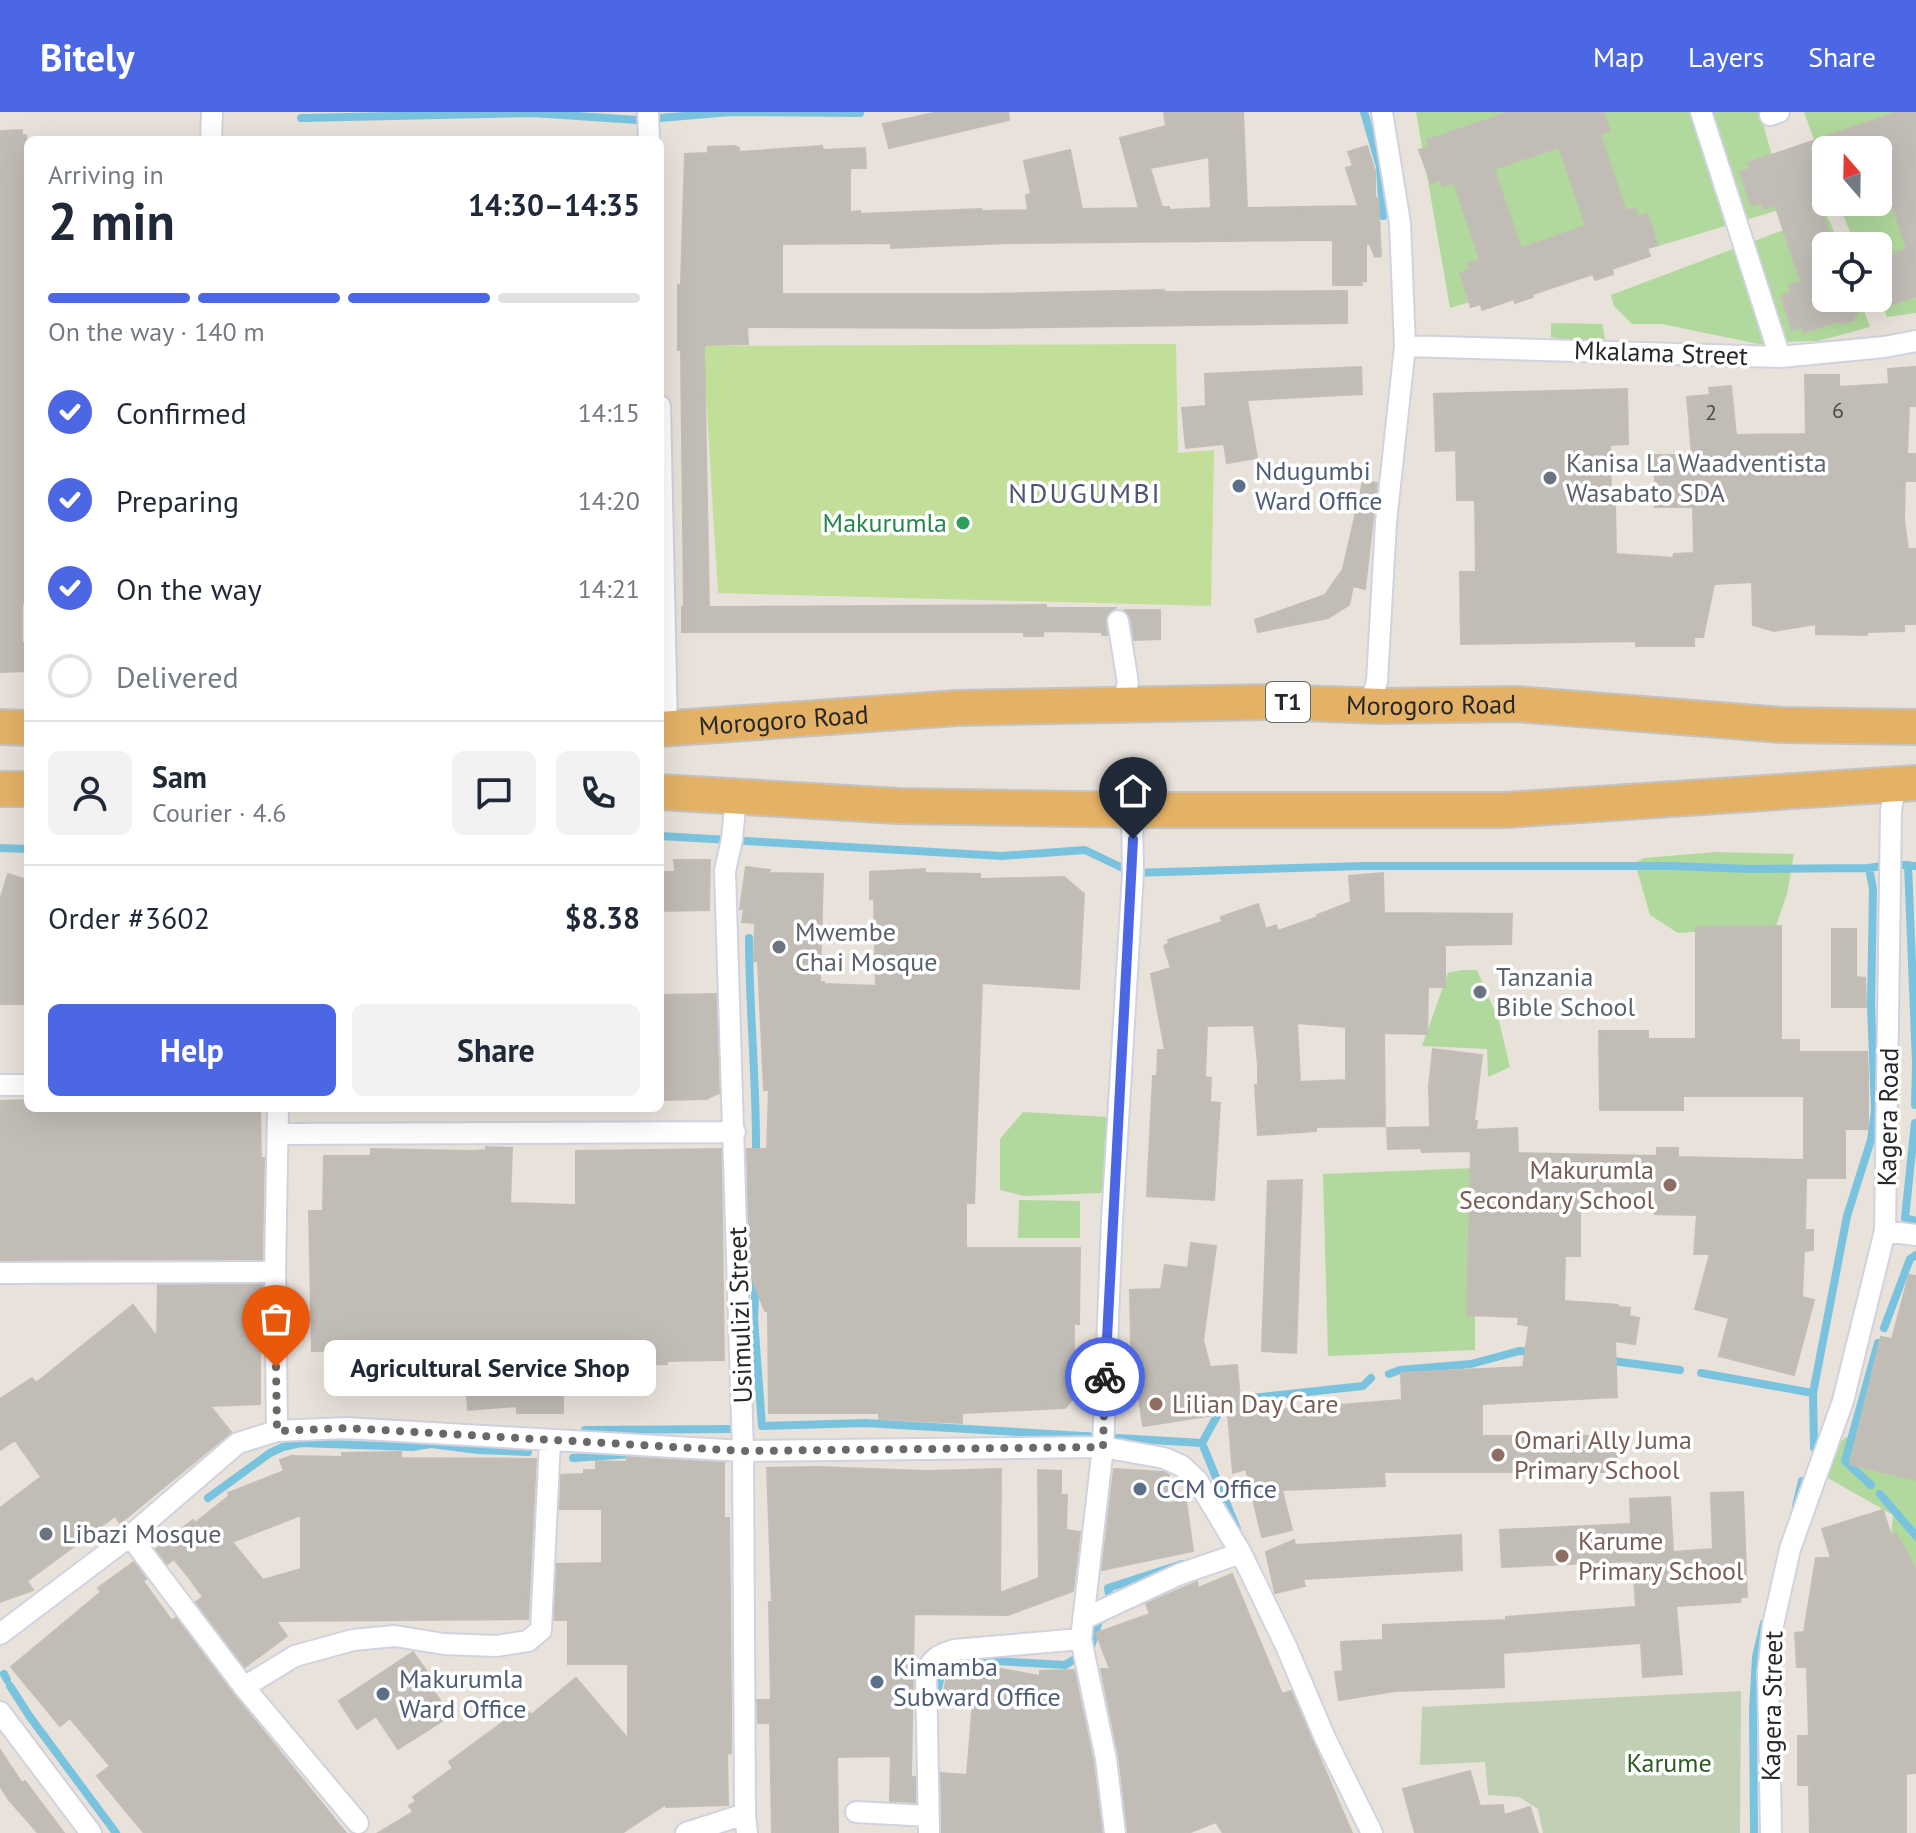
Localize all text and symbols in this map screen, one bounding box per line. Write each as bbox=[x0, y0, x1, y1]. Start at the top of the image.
text: Bitely bbox=[40, 32, 134, 81]
text: Map bbox=[1593, 38, 1644, 75]
text: Layers bbox=[1688, 38, 1764, 75]
text: Share bbox=[1808, 38, 1876, 75]
north arrow bbox=[1812, 136, 1892, 216]
map controls bbox=[1812, 136, 1892, 312]
text: Arriving in bbox=[48, 158, 164, 191]
text: 14:30–14:35 bbox=[468, 185, 640, 224]
text: 2 min bbox=[48, 187, 175, 254]
button: locate bbox=[1812, 232, 1892, 312]
text: On the way · 140 m bbox=[48, 315, 265, 348]
street label: Mkalama Street bbox=[1574, 333, 1749, 372]
icon: check bbox=[48, 390, 92, 434]
text: Confirmed bbox=[116, 393, 247, 432]
text: 14:15 bbox=[578, 396, 640, 429]
house number: 6 bbox=[1832, 396, 1844, 424]
house number: 2 bbox=[1705, 398, 1717, 426]
place label: Kanisa La Waadventista Wasabato SDA bbox=[1566, 446, 1827, 509]
place label: Ndugumbi Ward Office bbox=[1255, 454, 1383, 517]
marker: Kanisa La Waadventista Wasabato SDA bbox=[1541, 469, 1559, 487]
district label: NDUGUMBI bbox=[1008, 474, 1162, 511]
marker: Ndugumbi Ward Office bbox=[1230, 477, 1248, 495]
icon: check bbox=[48, 478, 92, 522]
text: Preparing bbox=[116, 481, 239, 520]
text: 14:20 bbox=[578, 484, 640, 517]
place label: Makurumla bbox=[823, 506, 947, 539]
marker: Makurumla bbox=[954, 514, 972, 532]
icon: check bbox=[48, 566, 92, 610]
text: On the way bbox=[116, 569, 262, 608]
text: 14:21 bbox=[578, 572, 640, 605]
text: Delivered bbox=[116, 657, 239, 696]
road number: T1 bbox=[1266, 682, 1310, 722]
street label: Morogoro Road bbox=[1346, 687, 1516, 722]
street label: Morogoro Road bbox=[698, 697, 870, 742]
button: person bbox=[48, 751, 132, 835]
button: chat bbox=[452, 751, 536, 835]
button: phone bbox=[556, 751, 640, 835]
text: Sam bbox=[152, 757, 207, 796]
pin bbox=[1099, 757, 1167, 839]
icon: home bbox=[1111, 769, 1155, 813]
text: Courier · 4.6 bbox=[152, 796, 286, 829]
text: Order #3602 bbox=[48, 898, 210, 937]
text: $8.38 bbox=[565, 898, 640, 937]
place label: Mwembe Chai Mosque bbox=[795, 915, 938, 978]
marker: Mwembe Chai Mosque bbox=[770, 938, 788, 956]
place label: Tanzania Bible School bbox=[1496, 960, 1636, 1023]
marker: Tanzania Bible School bbox=[1471, 983, 1489, 1001]
button: Help bbox=[48, 1004, 336, 1096]
button: Share bbox=[352, 1004, 640, 1096]
street label: Kagera Road bbox=[1870, 1047, 1905, 1187]
place label: Makurumla Secondary School bbox=[1459, 1153, 1654, 1216]
marker: Makurumla Secondary School bbox=[1661, 1176, 1679, 1194]
street label: Usimulizi Street bbox=[720, 1226, 759, 1404]
pin bbox=[242, 1285, 310, 1367]
icon: bag bbox=[254, 1297, 298, 1341]
courier bbox=[1065, 1337, 1145, 1417]
callout: Agricultural Service Shop bbox=[324, 1339, 656, 1395]
text: Agricultural Service Shop bbox=[350, 1351, 630, 1384]
icon: bike bbox=[1083, 1355, 1127, 1399]
place label: Lilian Day Care bbox=[1172, 1387, 1338, 1420]
marker: Lilian Day Care bbox=[1147, 1395, 1165, 1413]
place label: Omari Ally Juma Primary School bbox=[1514, 1423, 1692, 1486]
marker: Omari Ally Juma Primary School bbox=[1489, 1446, 1507, 1464]
place label: CCM Office bbox=[1156, 1472, 1277, 1505]
marker: CCM Office bbox=[1131, 1480, 1149, 1498]
place label: Libazi Mosque bbox=[62, 1517, 222, 1550]
place label: Karume Primary School bbox=[1578, 1524, 1744, 1587]
marker: Libazi Mosque bbox=[37, 1525, 55, 1543]
marker: Karume Primary School bbox=[1553, 1547, 1571, 1565]
street label: Kagera Street bbox=[1754, 1630, 1789, 1781]
place label: Kimamba Subward Office bbox=[893, 1650, 1061, 1713]
place label: Makurumla Ward Office bbox=[399, 1662, 527, 1725]
marker: Kimamba Subward Office bbox=[868, 1673, 886, 1691]
marker: Makurumla Ward Office bbox=[374, 1685, 392, 1703]
park label: Karume bbox=[1626, 1746, 1712, 1779]

